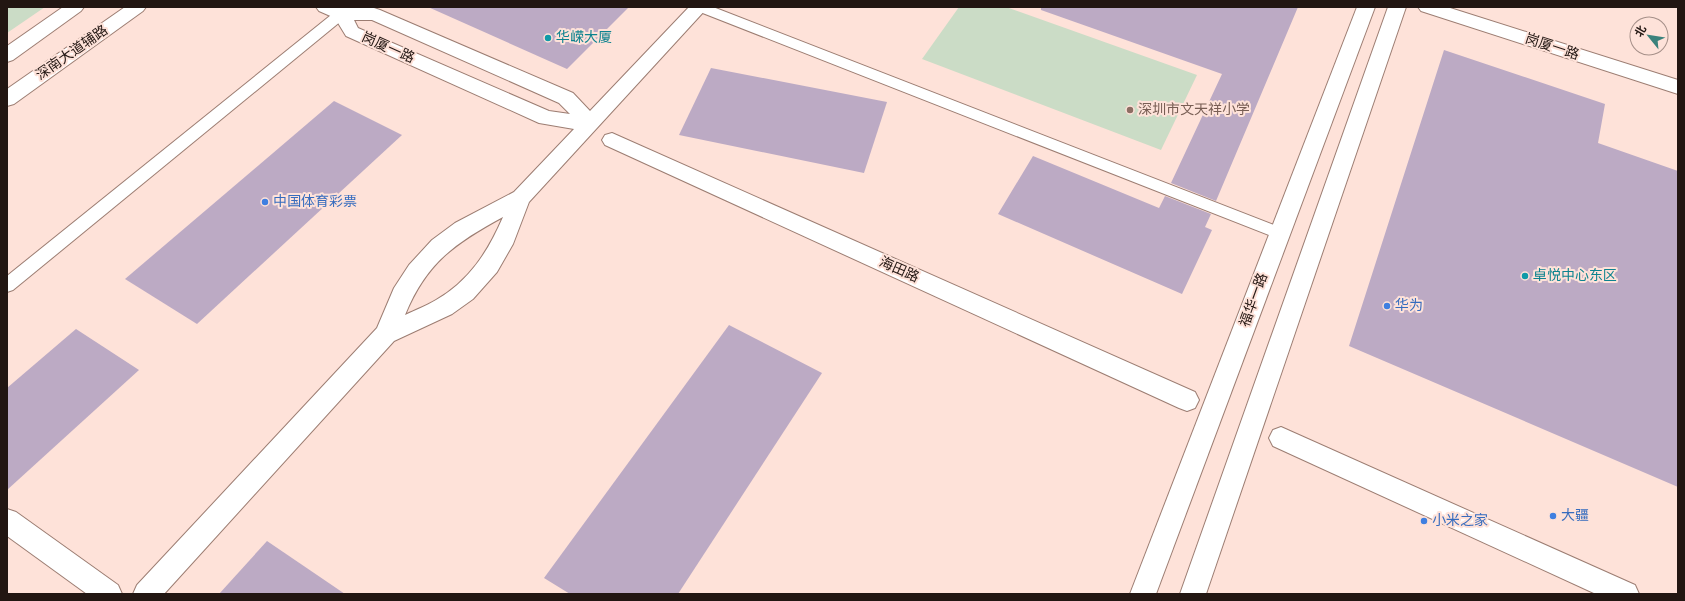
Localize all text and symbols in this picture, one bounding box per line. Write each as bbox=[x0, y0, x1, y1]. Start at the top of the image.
north arrow bbox=[1629, 16, 1669, 56]
street label: 深南大道辅路 bbox=[32, 21, 112, 85]
text: 北 bbox=[1632, 23, 1650, 40]
street label: 岗厦一路 bbox=[358, 27, 418, 69]
place label: 华嵘大厦 bbox=[556, 28, 612, 48]
street label: 岗厦一路 bbox=[1522, 29, 1582, 65]
marker: 华嵘大厦 bbox=[543, 33, 553, 43]
place label: 深圳市文天祥小学 bbox=[1138, 100, 1250, 120]
marker: 深圳市文天祥小学 bbox=[1125, 105, 1135, 115]
place label: 中国体育彩票 bbox=[273, 192, 357, 212]
marker: 中国体育彩票 bbox=[260, 197, 270, 207]
street label: 海田路 bbox=[876, 252, 922, 288]
place label: 卓悦中心东区 bbox=[1533, 266, 1617, 286]
street label: 福华一路 bbox=[1235, 270, 1273, 330]
marker: 卓悦中心东区 bbox=[1520, 271, 1530, 281]
place label: 华为 bbox=[1395, 296, 1423, 316]
marker: 华为 bbox=[1382, 301, 1392, 311]
place label: 大疆 bbox=[1561, 506, 1589, 526]
place label: 小米之家 bbox=[1432, 511, 1488, 531]
marker: 大疆 bbox=[1548, 511, 1558, 521]
marker: 小米之家 bbox=[1419, 516, 1429, 526]

